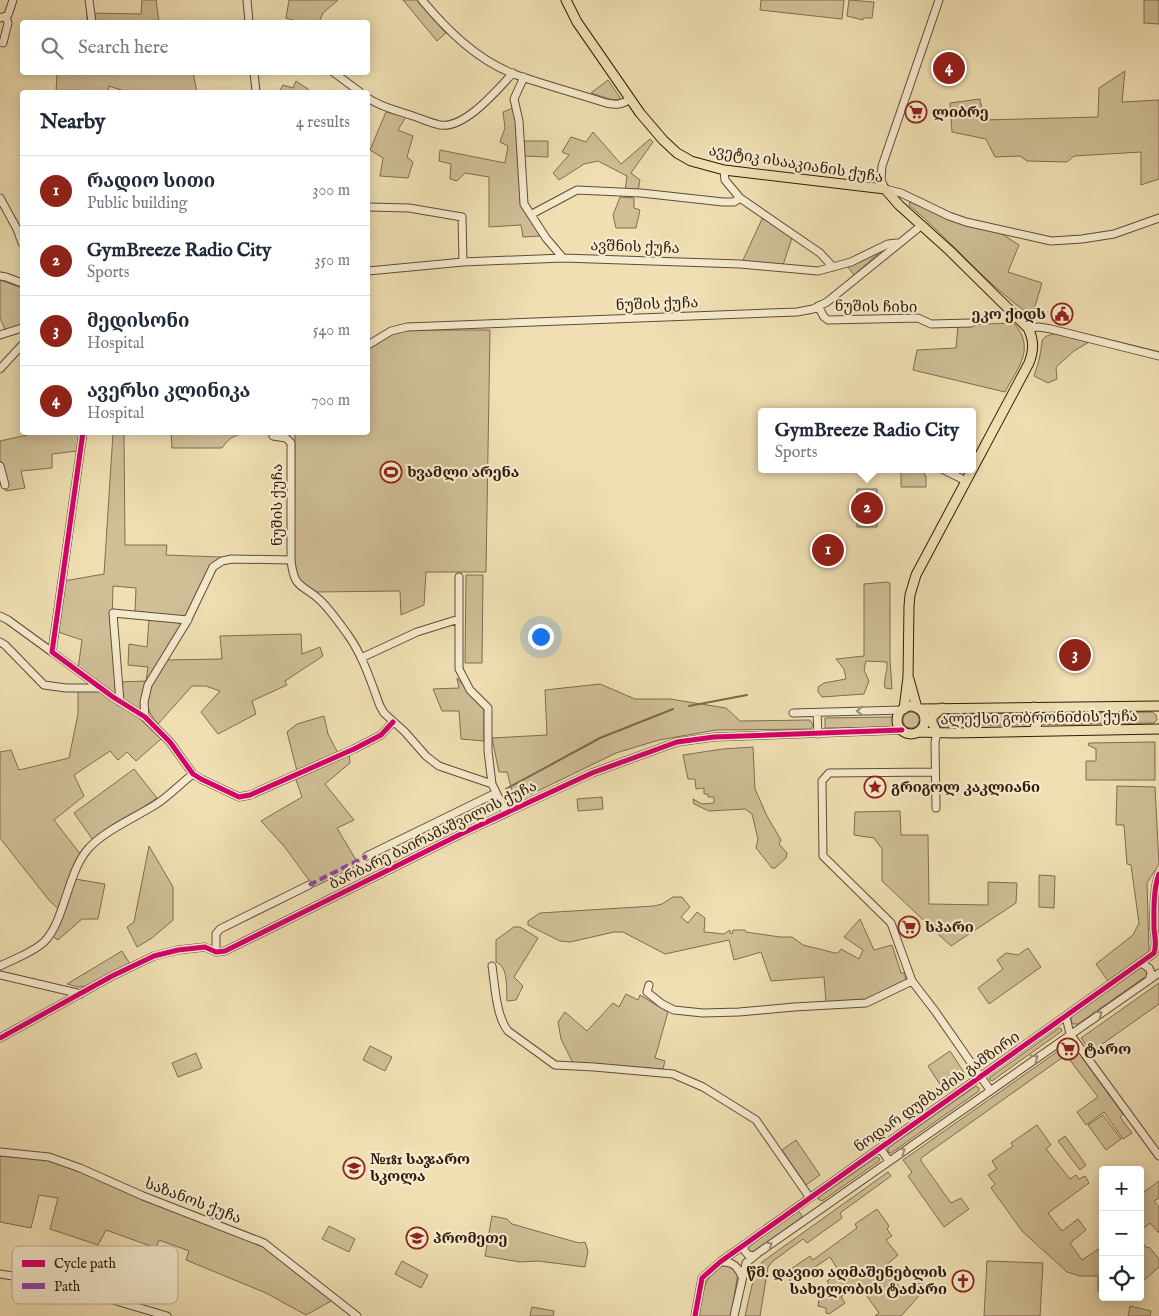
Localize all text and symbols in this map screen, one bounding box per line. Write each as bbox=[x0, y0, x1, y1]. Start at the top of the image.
search box bbox=[20, 20, 370, 75]
icon: search bbox=[38, 34, 66, 62]
text: Search here bbox=[78, 36, 169, 60]
pin: 4 bbox=[933, 49, 965, 87]
supermarket icon: ლიბრე bbox=[904, 100, 928, 124]
place label: ლიბრე bbox=[932, 103, 989, 122]
text: Nearby bbox=[40, 109, 105, 136]
text: 4 results bbox=[296, 113, 350, 133]
street label: ავეტიკ ისააკიანის ქუჩა bbox=[707, 141, 885, 187]
text: რადიო სითი bbox=[87, 170, 215, 194]
text: 1 bbox=[53, 181, 59, 201]
text: 300 m bbox=[312, 181, 350, 201]
text: Public building bbox=[87, 194, 187, 214]
street label: ავშნის ქუჩა bbox=[590, 236, 680, 258]
text: GymBreeze Radio City bbox=[87, 239, 271, 263]
text: 2 bbox=[52, 251, 60, 271]
text: 350 m bbox=[315, 251, 350, 271]
text: Sports bbox=[87, 263, 129, 283]
street label: ნუშის ქუჩა bbox=[615, 293, 699, 315]
street label: ნუშის ჩიხი bbox=[835, 297, 917, 317]
public building icon: ეკო ქიდს bbox=[1050, 302, 1074, 326]
place label: ეკო ქიდს bbox=[972, 305, 1046, 324]
text: მედისონი bbox=[87, 310, 190, 334]
text: 3 bbox=[53, 321, 59, 341]
text: 540 m bbox=[313, 321, 350, 341]
text: Hospital bbox=[87, 334, 144, 354]
text: ავერსი კლინიკა bbox=[87, 380, 250, 404]
text: 4 bbox=[52, 391, 60, 411]
text: 700 m bbox=[311, 391, 350, 411]
text: Hospital bbox=[87, 404, 144, 424]
popup bbox=[758, 408, 976, 473]
text: GymBreeze Radio City bbox=[775, 419, 959, 443]
text: Sports bbox=[775, 443, 817, 463]
sports icon: ხვამლი არენა bbox=[379, 460, 403, 484]
place label: ხვამლი არენა bbox=[407, 463, 519, 482]
street label: ნუშის ქუჩა bbox=[268, 464, 287, 546]
pin: 2 bbox=[851, 489, 883, 527]
pin: 1 bbox=[812, 531, 844, 569]
your location bbox=[528, 624, 554, 650]
pin: 3 bbox=[1059, 636, 1091, 674]
one-way arrow bbox=[856, 706, 864, 717]
street label: ალექსი გობრონიძის ქუჩა bbox=[940, 707, 1138, 729]
place icon: გრიგოლ კაკლიანი bbox=[863, 775, 887, 799]
street label: ბარბარე ბაირამაშვილის ქუჩა bbox=[326, 776, 540, 894]
place label: გრიგოლ კაკლიანი bbox=[891, 778, 1040, 797]
supermarket icon: სპარი bbox=[897, 915, 921, 939]
place label: სპარი bbox=[925, 918, 974, 937]
one-way arrow bbox=[1094, 1011, 1103, 1020]
street label: ნოდარ დუმბაძის გამზირი bbox=[850, 1027, 1024, 1157]
supermarket icon: ტარო bbox=[1056, 1037, 1080, 1061]
place label: ტარო bbox=[1084, 1040, 1131, 1059]
one-way arrow bbox=[1030, 1055, 1039, 1064]
one-way arrow bbox=[897, 1148, 906, 1157]
place label: №181 საჯარო სკოლა bbox=[370, 1150, 470, 1186]
school or university icon: №181 საჯარო სკოლა bbox=[342, 1156, 366, 1180]
map controls bbox=[1099, 1166, 1144, 1301]
button: + bbox=[1099, 1166, 1144, 1211]
street label: საზანოს ქუჩა bbox=[142, 1174, 244, 1228]
button: − bbox=[1099, 1211, 1144, 1256]
school or university icon: პრომეთე bbox=[405, 1226, 429, 1250]
place label: პრომეთე bbox=[433, 1229, 507, 1248]
one-way arrow bbox=[764, 1242, 773, 1251]
legend bbox=[12, 1246, 178, 1304]
text: Cycle path bbox=[54, 1255, 116, 1273]
button: locate bbox=[1099, 1256, 1144, 1301]
place label: წმ. დავით აღმაშენებლის სახელობის ტაძარი bbox=[747, 1263, 947, 1299]
church icon: წმ. დავით აღმაშენებლის სახელობის ტაძარი bbox=[951, 1269, 975, 1293]
text: Path bbox=[54, 1278, 81, 1296]

